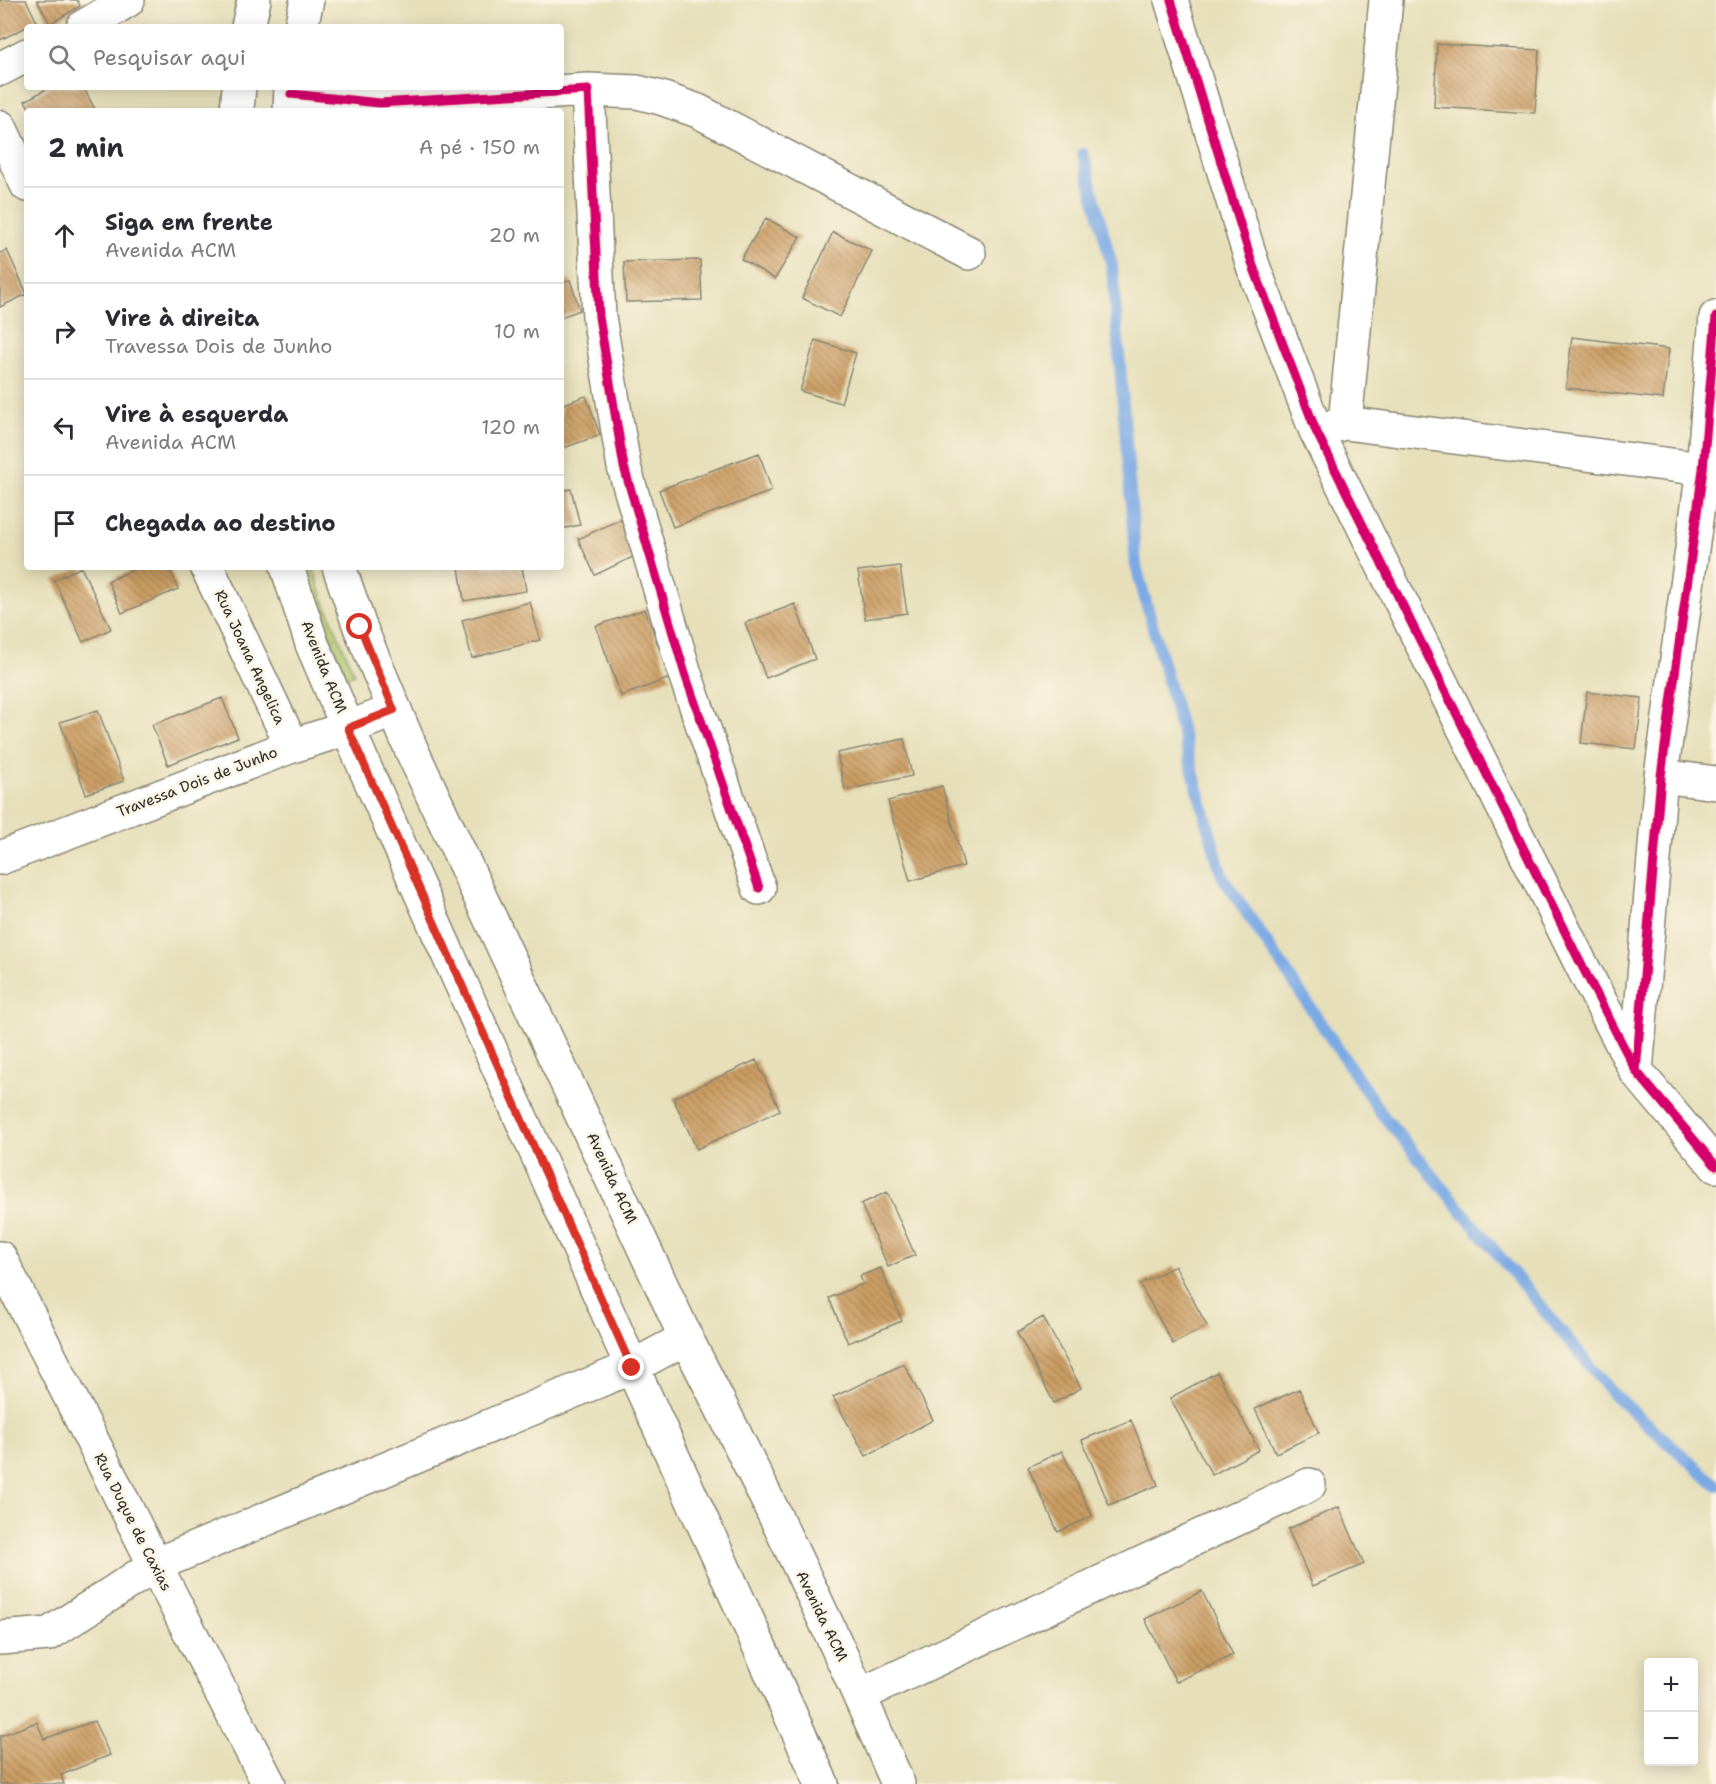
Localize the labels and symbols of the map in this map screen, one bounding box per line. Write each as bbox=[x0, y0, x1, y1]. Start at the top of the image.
street label: Rua Joana Angelica bbox=[210, 587, 290, 728]
route start bbox=[346, 613, 372, 639]
street label: Avenida ACM bbox=[296, 618, 352, 716]
street label: Travessa Dois de Junho bbox=[114, 742, 280, 822]
street label: Avenida ACM bbox=[582, 1129, 642, 1227]
route end bbox=[618, 1354, 644, 1380]
street label: Rua Duque de Caxias bbox=[90, 1450, 176, 1594]
street label: Avenida ACM bbox=[791, 1567, 853, 1665]

